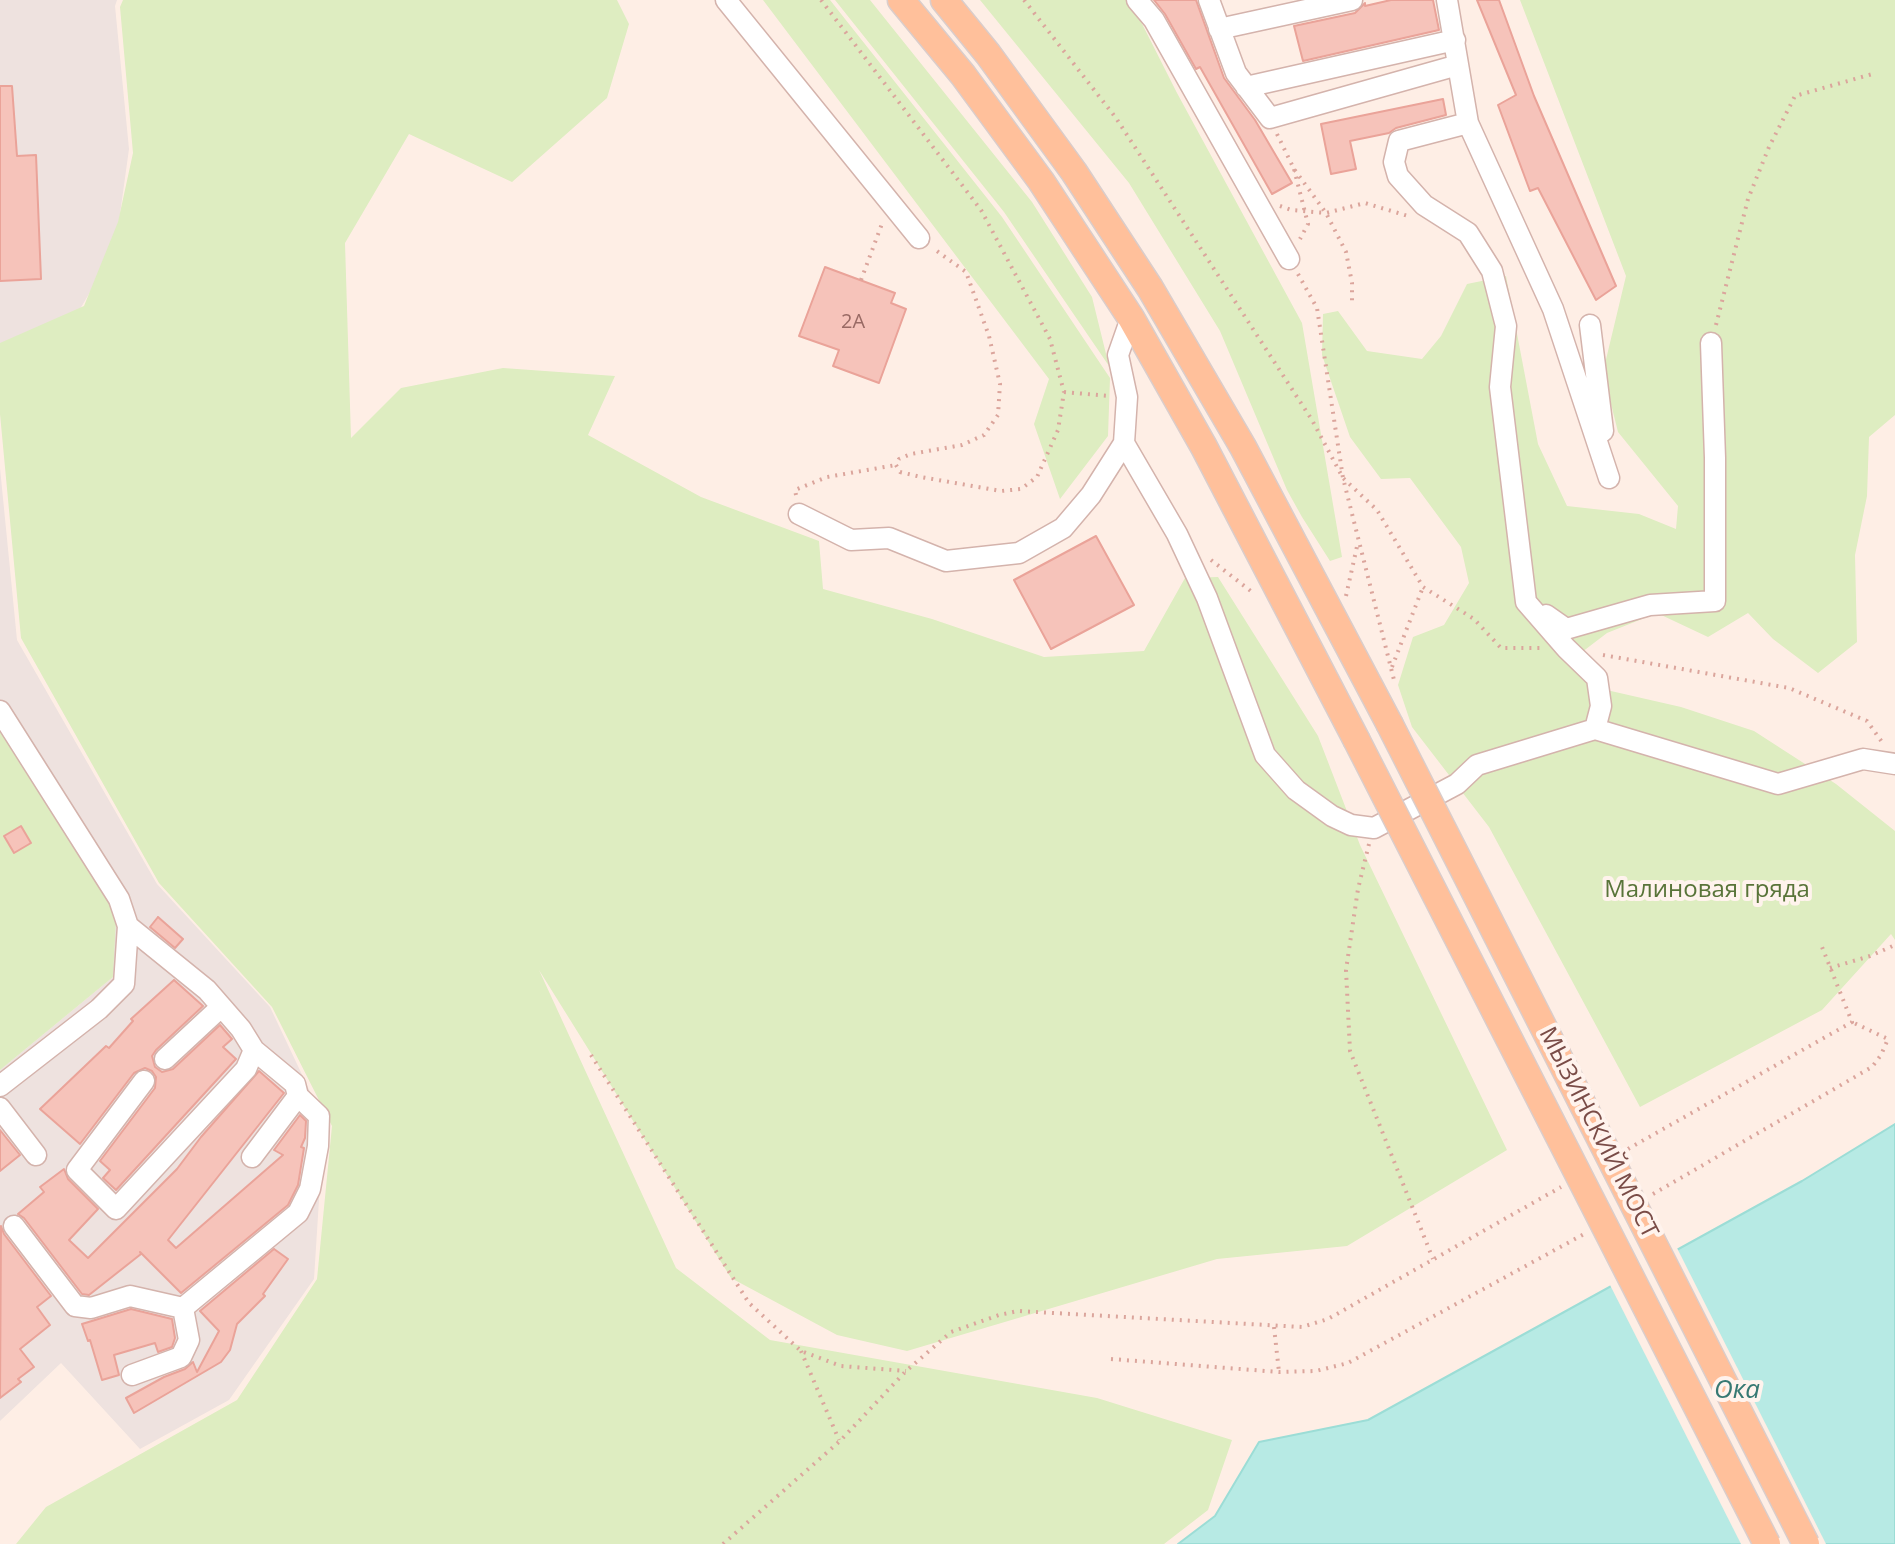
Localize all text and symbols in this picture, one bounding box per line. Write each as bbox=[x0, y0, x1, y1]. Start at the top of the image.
house number: 2А bbox=[841, 310, 865, 334]
park label: Малиновая гряда bbox=[1604, 876, 1810, 904]
street label: МЫЗИНСКИЙ МОСТ bbox=[1532, 1023, 1664, 1243]
water label: Ока bbox=[1714, 1375, 1760, 1407]

